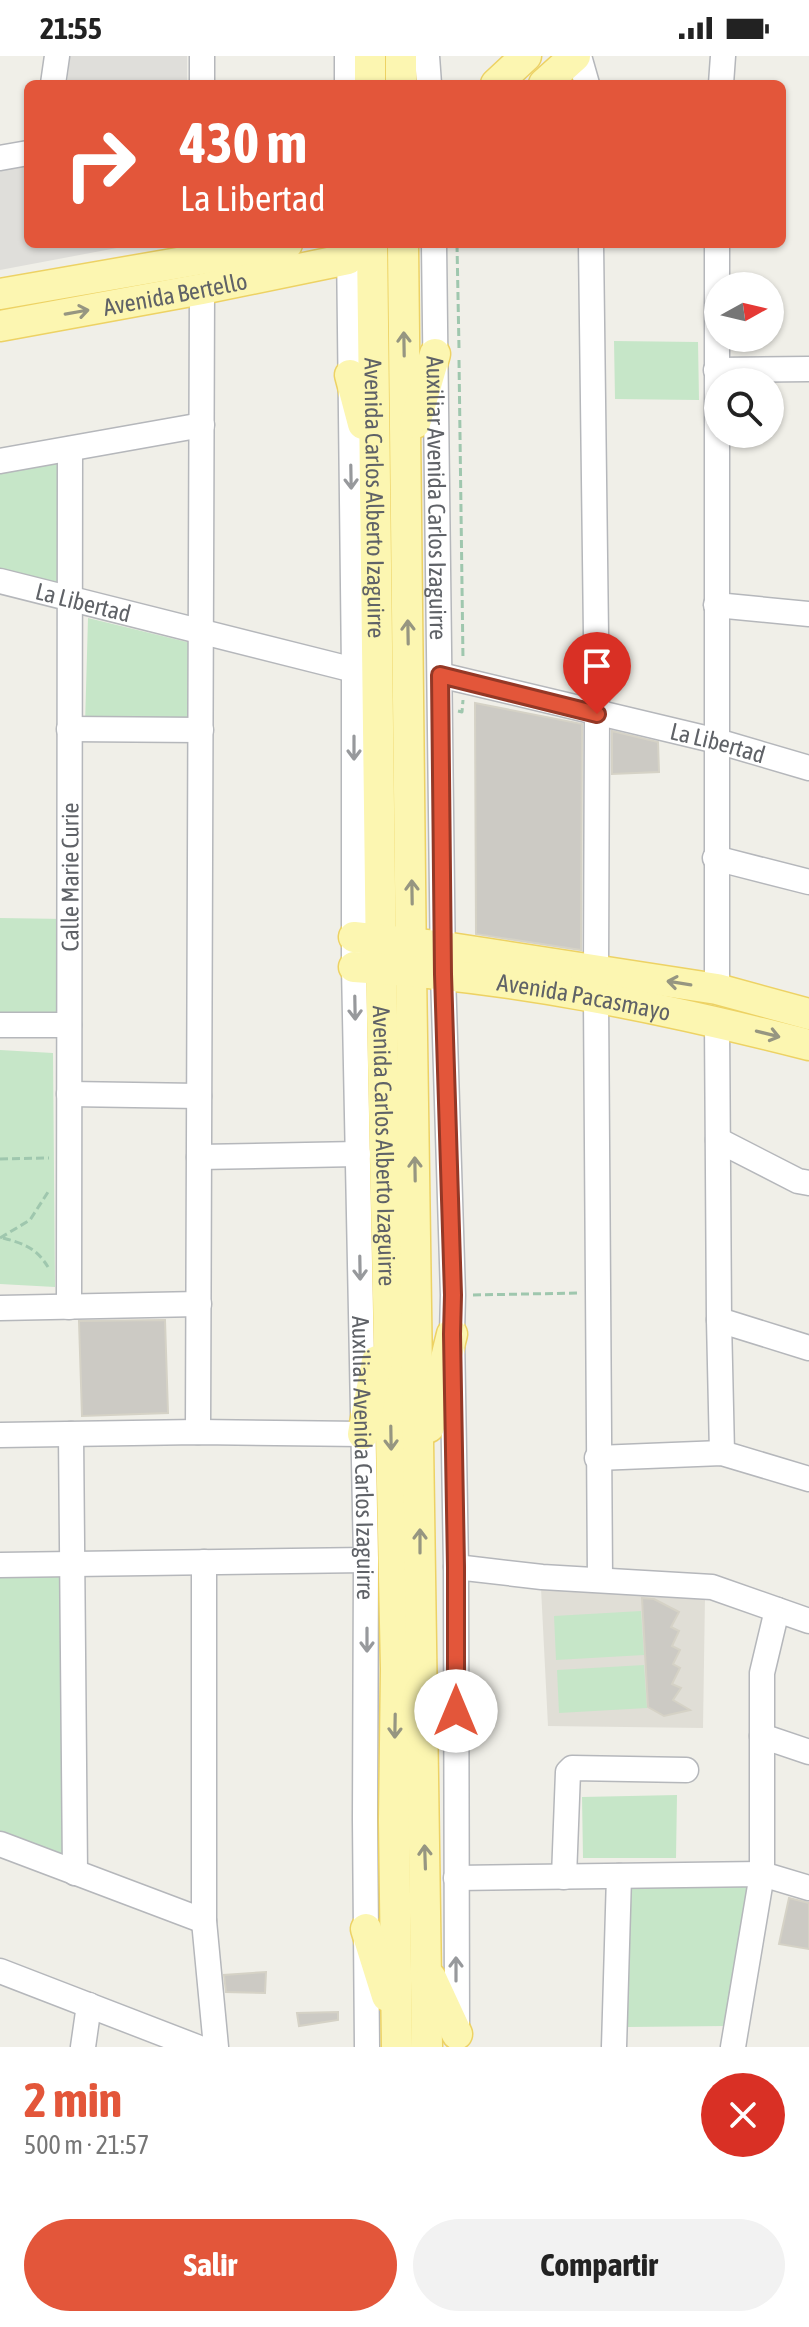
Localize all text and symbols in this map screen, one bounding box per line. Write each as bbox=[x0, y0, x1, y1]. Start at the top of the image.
text: 21:55 bbox=[40, 11, 102, 45]
text: 430 m bbox=[180, 111, 307, 175]
icon: right bbox=[48, 112, 152, 216]
text: La Libertad bbox=[180, 177, 326, 219]
street label: Avenida Bertello bbox=[101, 267, 249, 320]
north arrow bbox=[704, 272, 784, 352]
map controls bbox=[704, 272, 784, 448]
one-way arrow bbox=[64, 303, 89, 318]
one-way arrow bbox=[397, 331, 412, 358]
street label: Auxiliar Avenida Carlos Izaguirre bbox=[422, 356, 452, 640]
street label: Avenida Carlos Alberto Izaguirre bbox=[360, 357, 390, 638]
button: search bbox=[704, 368, 784, 448]
one-way arrow bbox=[344, 463, 359, 490]
street label: La Libertad bbox=[33, 577, 134, 627]
one-way arrow bbox=[400, 619, 416, 646]
pin bbox=[563, 632, 631, 714]
icon: arrive bbox=[575, 644, 619, 688]
street label: La Libertad bbox=[668, 717, 769, 768]
one-way arrow bbox=[346, 734, 362, 761]
street label: Calle Marie Curie bbox=[56, 803, 83, 951]
one-way arrow bbox=[404, 879, 420, 906]
street label: Avenida Pacasmayo bbox=[495, 968, 673, 1025]
one-way arrow bbox=[667, 975, 692, 990]
one-way arrow bbox=[347, 994, 363, 1021]
street label: Avenida Carlos Alberto Izaguirre bbox=[368, 1005, 401, 1286]
one-way arrow bbox=[754, 1028, 780, 1043]
one-way arrow bbox=[407, 1156, 422, 1183]
one-way arrow bbox=[352, 1254, 368, 1281]
street label: Auxiliar Avenida Carlos Izaguirre bbox=[348, 1316, 380, 1600]
one-way arrow bbox=[384, 1424, 399, 1451]
one-way arrow bbox=[412, 1528, 428, 1555]
one-way arrow bbox=[359, 1626, 374, 1653]
position arrow bbox=[414, 1669, 498, 1753]
one-way arrow bbox=[387, 1712, 403, 1739]
one-way arrow bbox=[417, 1844, 432, 1871]
one-way arrow bbox=[448, 1956, 464, 1983]
text: 2 min bbox=[24, 2072, 122, 2127]
button: close bbox=[701, 2073, 785, 2157]
text: 500 m · 21:57 bbox=[24, 2130, 149, 2160]
button: Salir bbox=[24, 2219, 397, 2311]
button: Compartir bbox=[413, 2219, 785, 2311]

